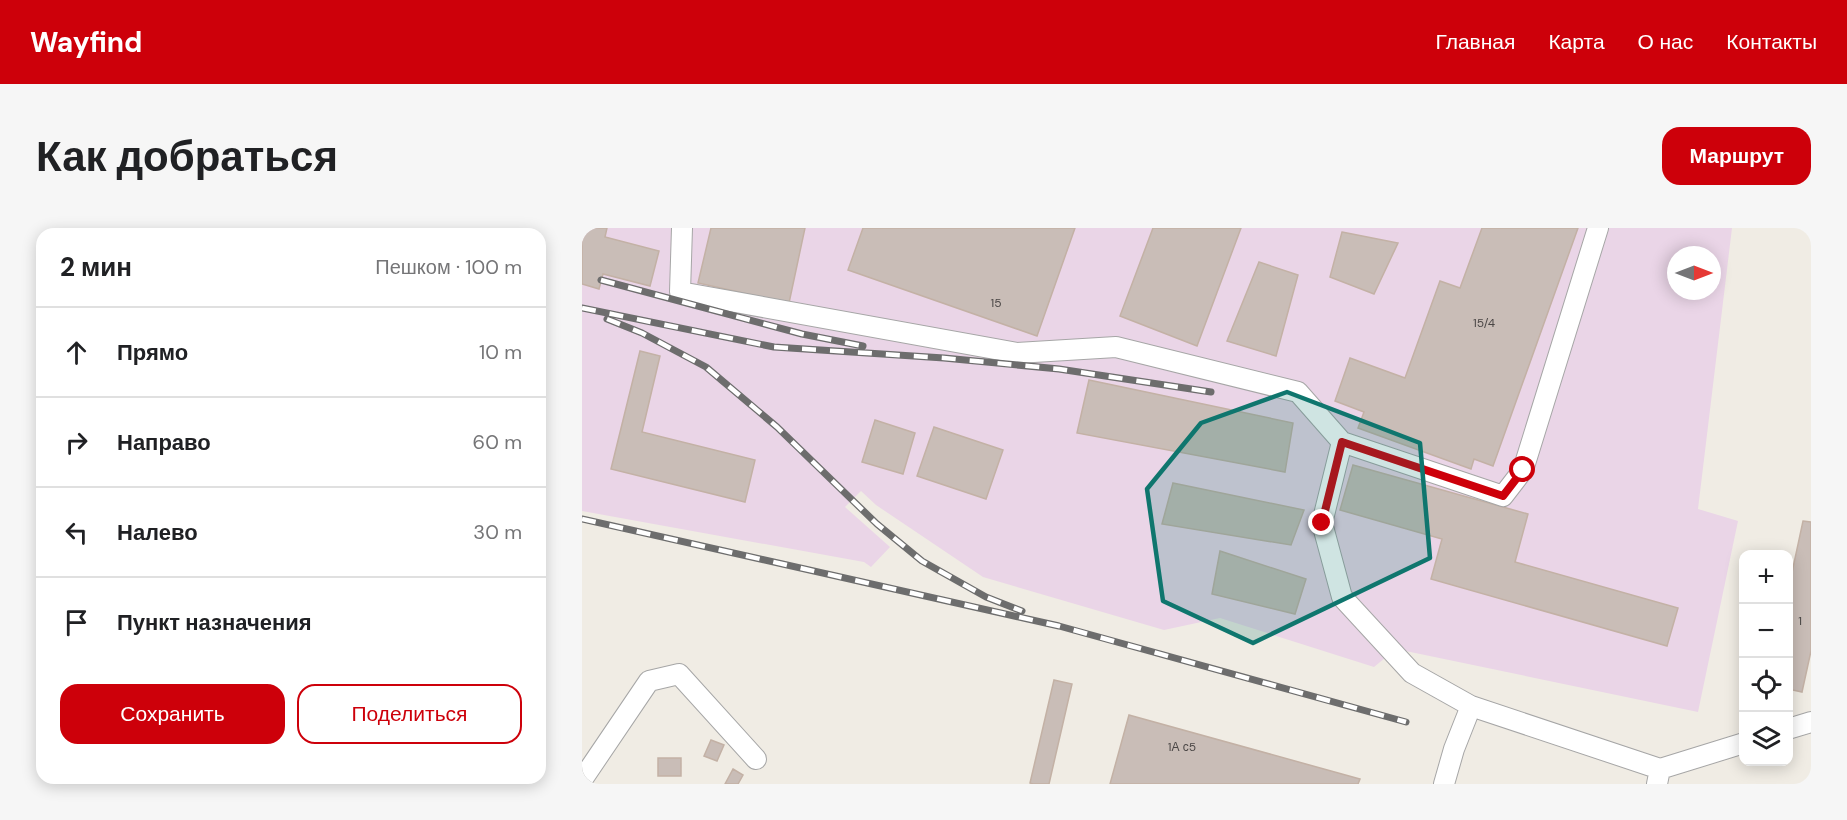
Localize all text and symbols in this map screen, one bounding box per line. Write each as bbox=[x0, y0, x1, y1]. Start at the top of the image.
text: Wayfind bbox=[30, 24, 142, 61]
text: Главная bbox=[1435, 28, 1515, 56]
text: Карта bbox=[1548, 28, 1605, 56]
text: О нас bbox=[1638, 28, 1693, 56]
text: Контакты bbox=[1726, 28, 1817, 56]
button: Маршрут bbox=[1662, 127, 1811, 185]
text: Как добраться bbox=[36, 129, 338, 184]
north arrow bbox=[1667, 246, 1721, 300]
text: 2 мин bbox=[60, 250, 132, 284]
text: Пешком · 100 m bbox=[375, 254, 522, 280]
house number: 15 bbox=[990, 295, 1002, 311]
house number: 15/4 bbox=[1473, 315, 1495, 331]
icon: ahead bbox=[60, 336, 93, 369]
text: Прямо bbox=[117, 338, 188, 367]
text: 10 m bbox=[479, 339, 522, 365]
icon: right bbox=[60, 426, 93, 459]
text: Направо bbox=[117, 428, 211, 457]
text: 60 m bbox=[473, 429, 522, 455]
route start bbox=[1509, 456, 1535, 482]
route end bbox=[1308, 509, 1334, 535]
icon: left bbox=[60, 516, 93, 549]
text: Налево bbox=[117, 518, 198, 547]
text: 30 m bbox=[473, 519, 522, 545]
map controls bbox=[1739, 550, 1793, 766]
button: + bbox=[1739, 550, 1793, 604]
button: − bbox=[1739, 604, 1793, 658]
icon: arrive bbox=[60, 606, 93, 639]
text: Пункт назначения bbox=[117, 608, 312, 637]
house number: 1 bbox=[1798, 613, 1802, 629]
button: locate bbox=[1739, 658, 1793, 712]
button: Сохранить bbox=[60, 684, 285, 744]
button: Поделиться bbox=[297, 684, 522, 744]
button: layers bbox=[1739, 712, 1793, 766]
house number: 1А с5 bbox=[1168, 739, 1196, 755]

